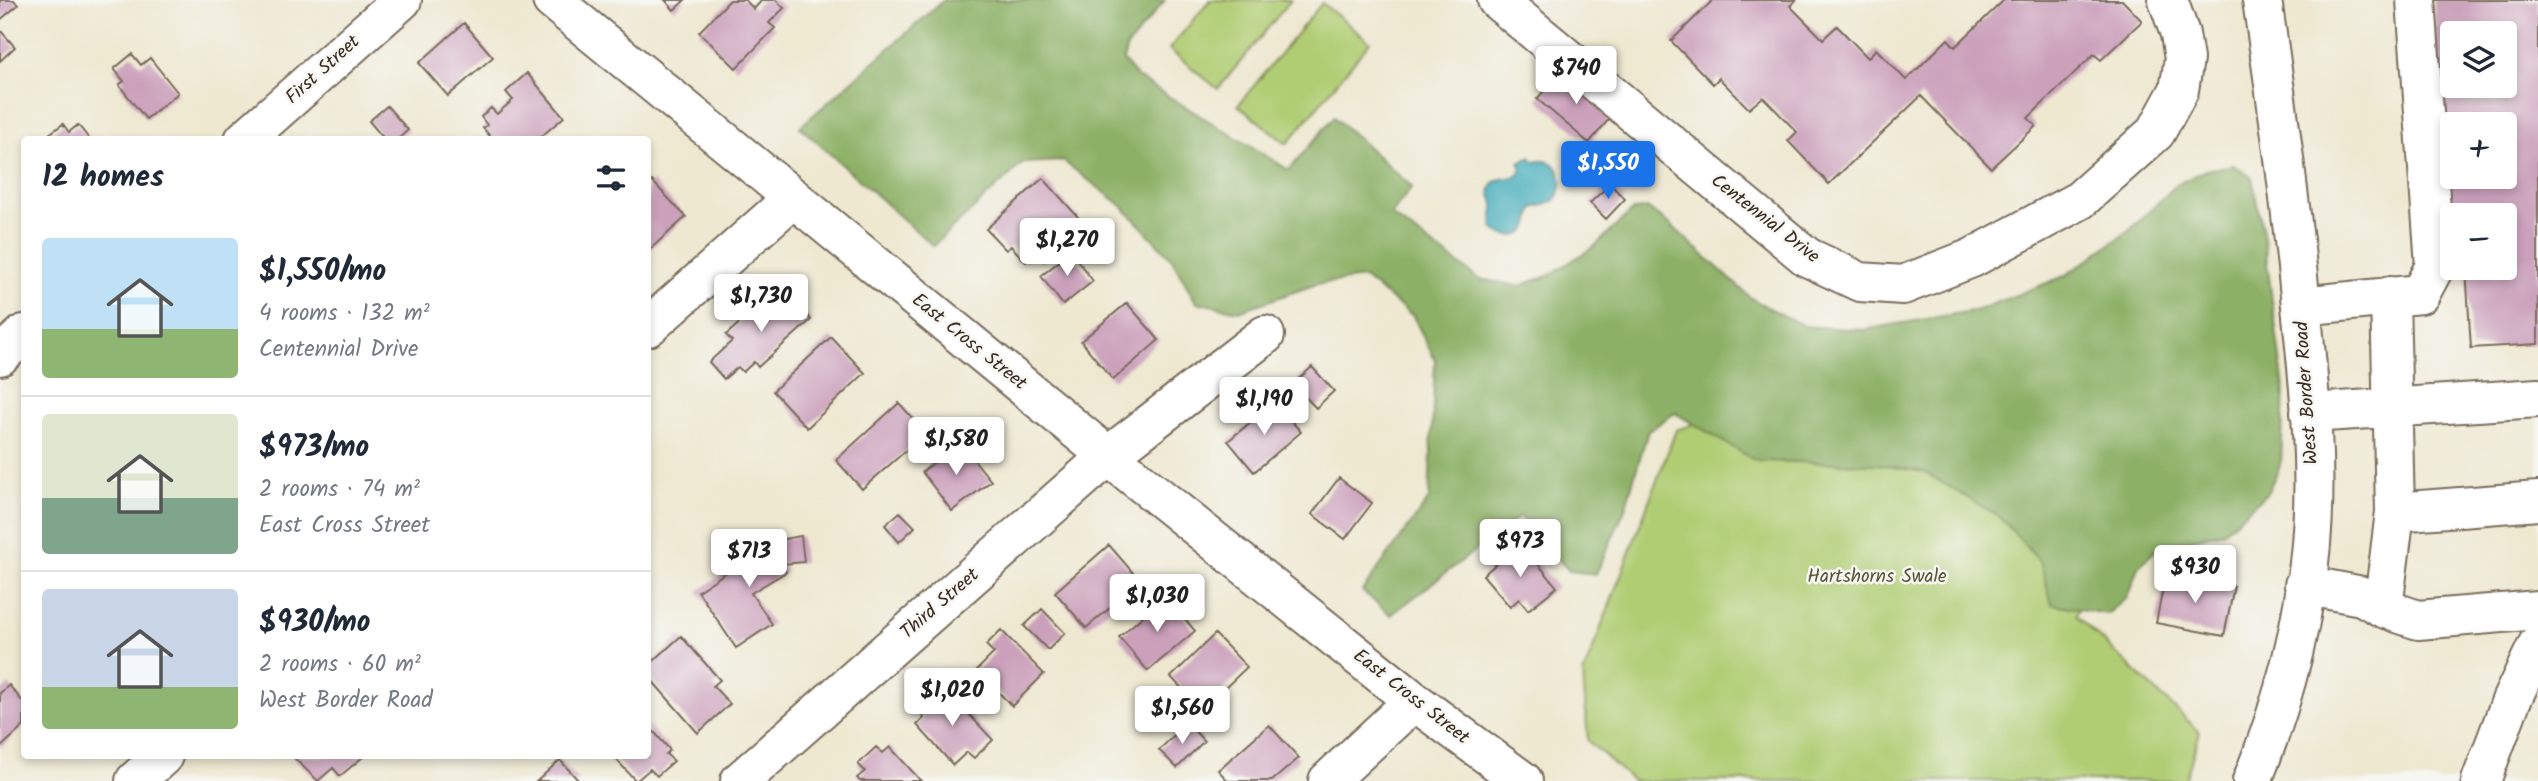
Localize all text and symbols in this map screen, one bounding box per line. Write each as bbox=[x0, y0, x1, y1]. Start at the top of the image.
map controls bbox=[2440, 21, 2517, 280]
button: layers bbox=[2440, 21, 2517, 98]
street label: First Street bbox=[279, 28, 368, 112]
pin: $740 bbox=[1535, 46, 1617, 106]
text: $740 bbox=[1552, 51, 1600, 87]
button: + bbox=[2440, 112, 2517, 189]
pin: $1,550 bbox=[1551, 142, 1665, 201]
text: $1,550 bbox=[1577, 146, 1639, 182]
text: 12 homes bbox=[42, 154, 164, 202]
icon: filters bbox=[592, 159, 630, 197]
street label: Centennial Drive bbox=[1704, 167, 1826, 272]
button: − bbox=[2440, 203, 2517, 280]
pin: $1,270 bbox=[1010, 218, 1124, 278]
text: $1,270 bbox=[1036, 223, 1098, 259]
text: $1,550/mo bbox=[259, 248, 386, 296]
icon: home bbox=[98, 266, 182, 350]
pin: $1,730 bbox=[704, 274, 818, 334]
text: $1,730 bbox=[730, 279, 792, 315]
street label: East Cross Street bbox=[905, 286, 1034, 399]
text: 4 rooms · 132 m² bbox=[259, 296, 430, 332]
street label: West Border Road bbox=[2287, 320, 2327, 466]
text: Centennial Drive bbox=[259, 332, 418, 368]
pin: $1,190 bbox=[1207, 378, 1321, 437]
text: $1,190 bbox=[1236, 382, 1292, 418]
pin: $1,580 bbox=[899, 418, 1013, 477]
text: $1,580 bbox=[924, 422, 988, 458]
text: $973/mo bbox=[259, 424, 369, 472]
icon: home bbox=[98, 442, 182, 526]
text: 2 rooms · 74 m² bbox=[259, 472, 420, 508]
text: East Cross Street bbox=[259, 508, 430, 544]
pin: $973 bbox=[1479, 520, 1561, 579]
text: $973 bbox=[1496, 524, 1544, 560]
pin: $713 bbox=[708, 530, 790, 589]
text: $713 bbox=[727, 534, 771, 570]
pin: $930 bbox=[2154, 546, 2236, 605]
text: $930 bbox=[2170, 550, 2220, 586]
street label: Third Street bbox=[894, 561, 987, 647]
park label: Hartshorns Swale bbox=[1807, 562, 1947, 592]
pin: $1,030 bbox=[1100, 574, 1214, 634]
text: $1,030 bbox=[1126, 579, 1188, 615]
text: $930/mo bbox=[259, 599, 370, 647]
icon: home bbox=[98, 617, 182, 701]
street label: East Cross Street bbox=[1346, 642, 1476, 753]
text: 2 rooms · 60 m² bbox=[259, 647, 421, 683]
pin: $1,020 bbox=[895, 668, 1009, 728]
text: $1,020 bbox=[920, 673, 984, 709]
text: West Border Road bbox=[259, 683, 433, 719]
pin: $1,560 bbox=[1125, 686, 1239, 746]
text: $1,560 bbox=[1151, 691, 1213, 727]

